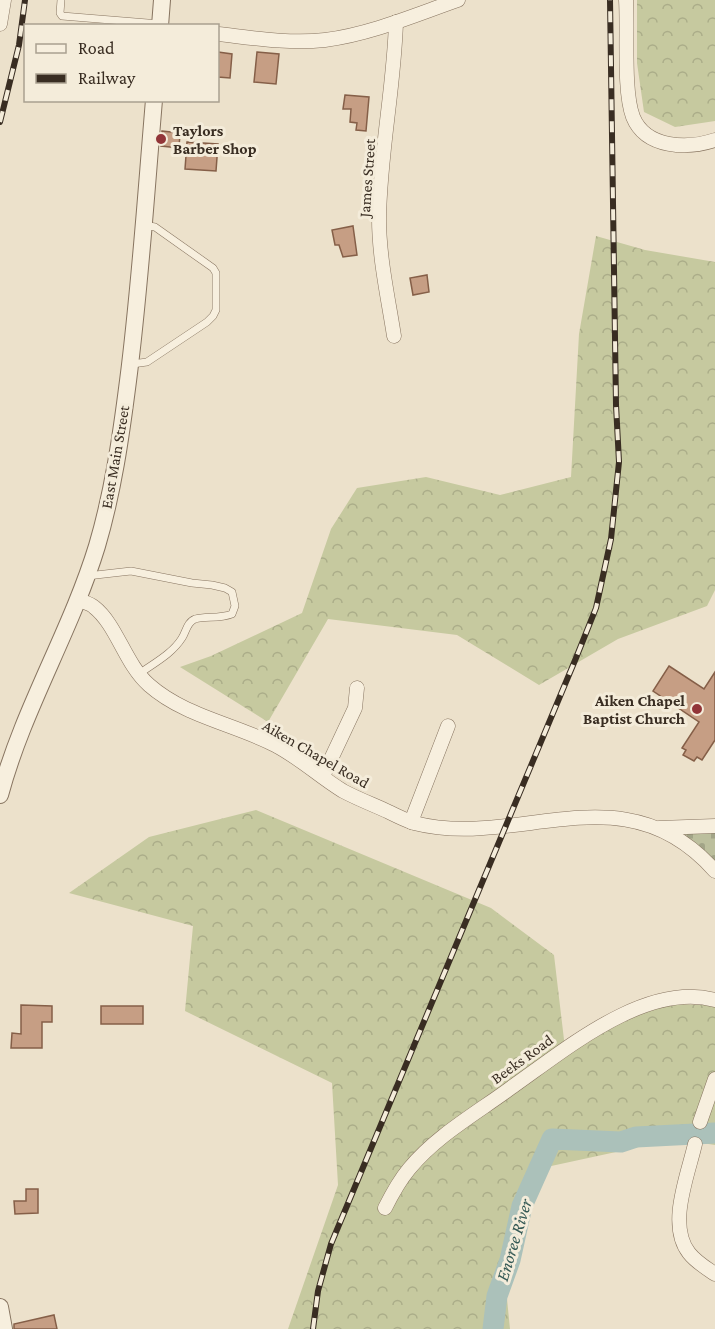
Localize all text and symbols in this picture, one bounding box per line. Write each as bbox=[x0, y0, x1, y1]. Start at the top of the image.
legend bbox=[24, 24, 219, 102]
text: Road bbox=[78, 38, 115, 58]
text: Railway bbox=[78, 68, 136, 88]
place label: Taylors Barber Shop bbox=[173, 122, 257, 157]
marker: Taylors Barber Shop bbox=[154, 132, 168, 146]
street label: James Street bbox=[356, 137, 379, 220]
street label: East Main Street bbox=[98, 403, 133, 510]
place label: Aiken Chapel Baptist Church bbox=[583, 692, 685, 727]
marker: Aiken Chapel Baptist Church bbox=[690, 702, 704, 716]
street label: Aiken Chapel Road bbox=[259, 717, 373, 793]
street label: Beeks Road bbox=[488, 1031, 557, 1087]
water label: Enoree River bbox=[492, 1196, 536, 1283]

